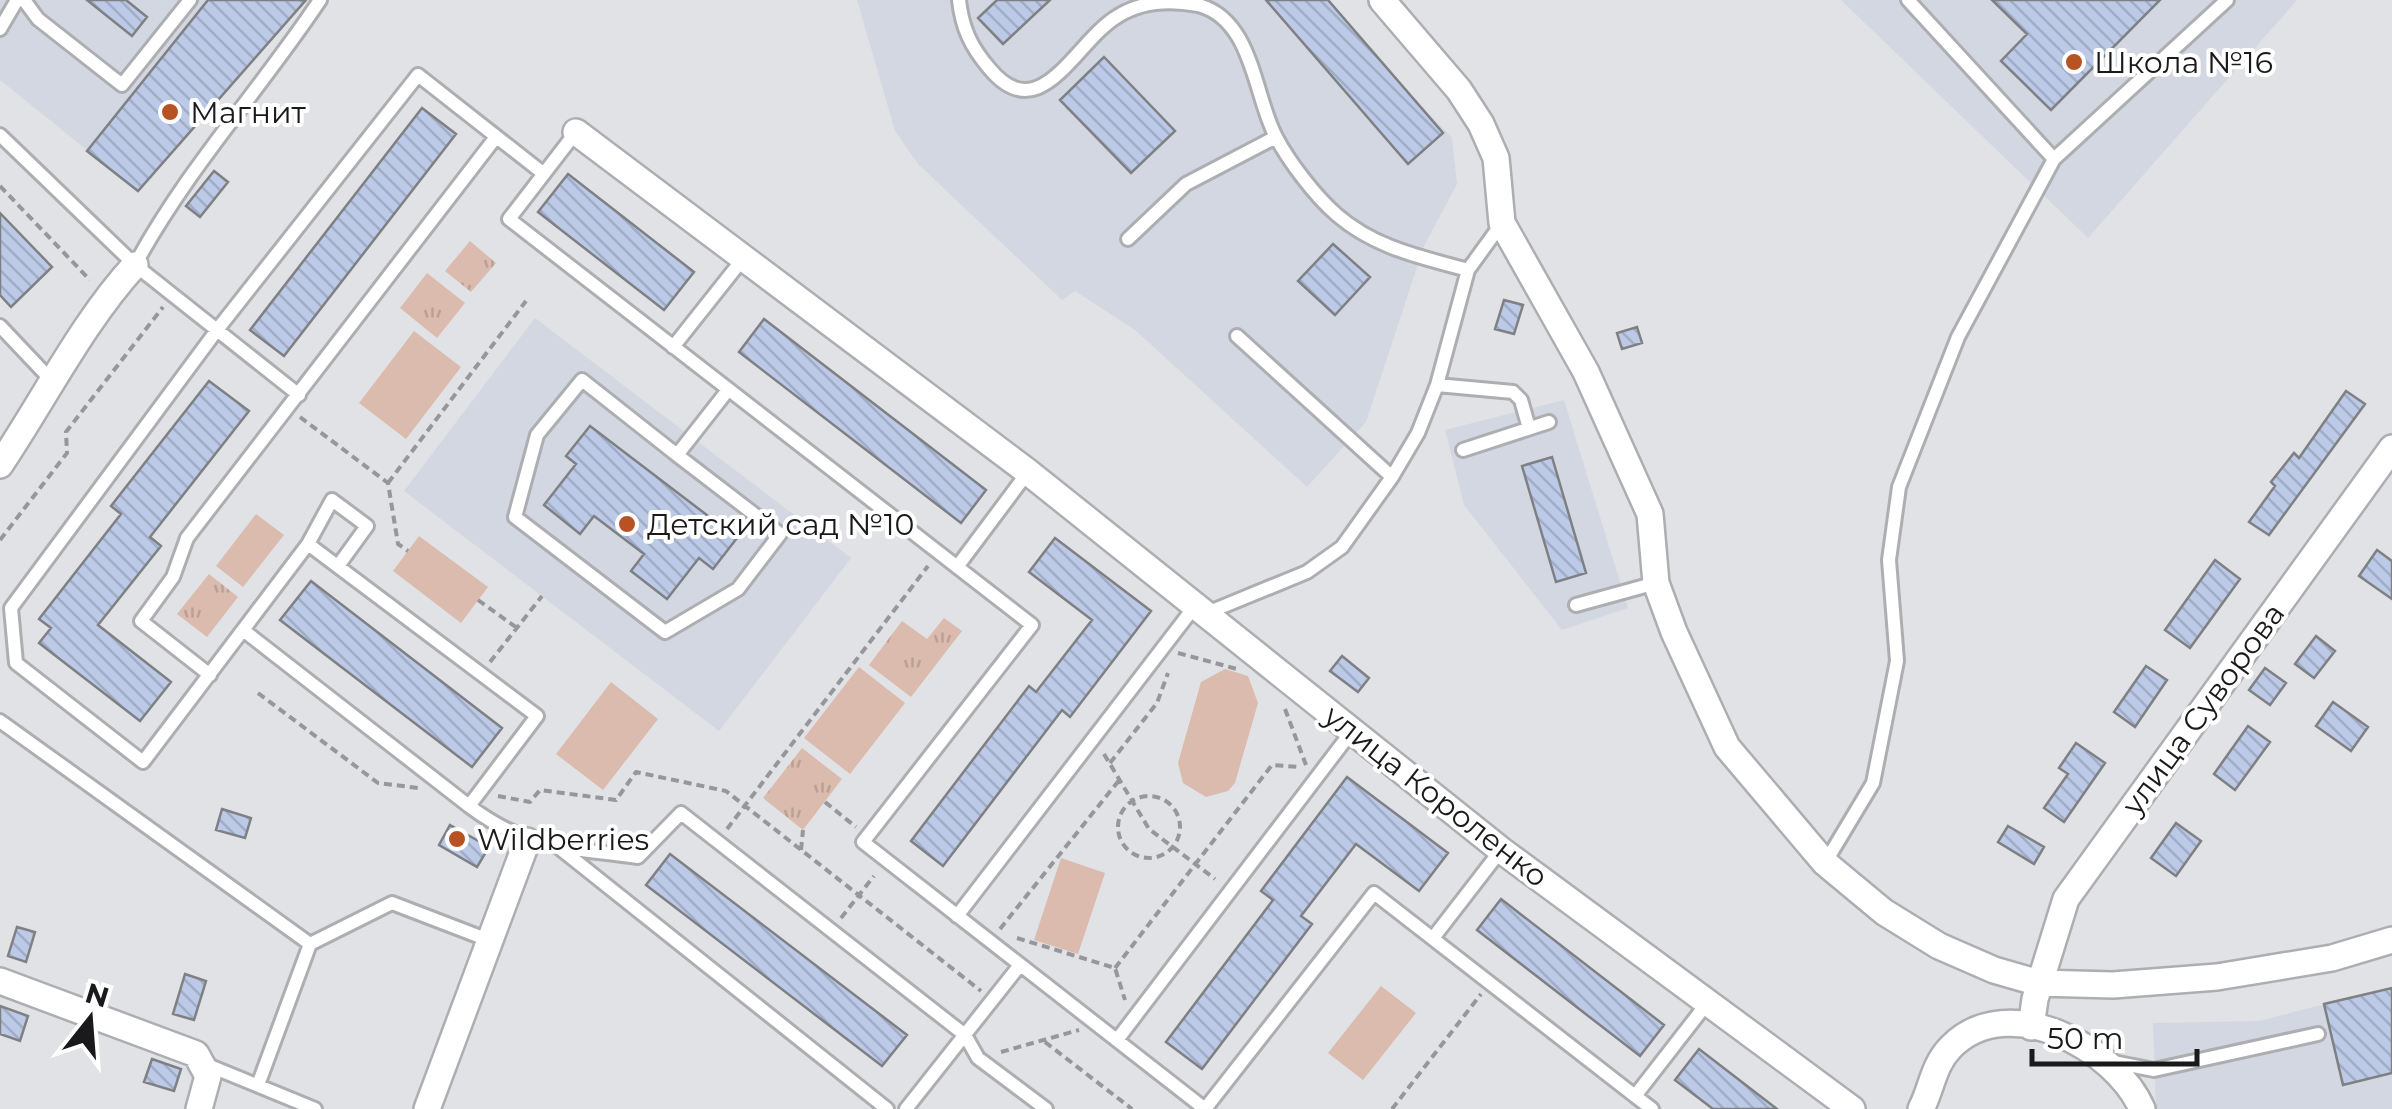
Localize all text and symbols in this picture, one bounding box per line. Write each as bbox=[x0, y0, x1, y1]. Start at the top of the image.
place label: Школа №16 bbox=[2094, 44, 2273, 81]
marker: Школа №16 bbox=[2063, 51, 2085, 73]
place label: Магнит bbox=[190, 94, 307, 131]
marker: Магнит bbox=[159, 101, 181, 123]
place label: Детский сад №10 bbox=[647, 506, 914, 543]
marker: Детский сад №10 bbox=[616, 513, 638, 535]
street label: улица Суворова bbox=[2113, 596, 2292, 823]
street label: улица Короленко bbox=[1316, 696, 1555, 895]
place label: Wildberries bbox=[477, 821, 649, 858]
marker: Wildberries bbox=[446, 828, 468, 850]
north arrow bbox=[40, 969, 140, 1069]
text: N bbox=[82, 976, 113, 1015]
scale bar bbox=[2032, 1004, 2197, 1066]
text: 50 m bbox=[2047, 1020, 2124, 1057]

